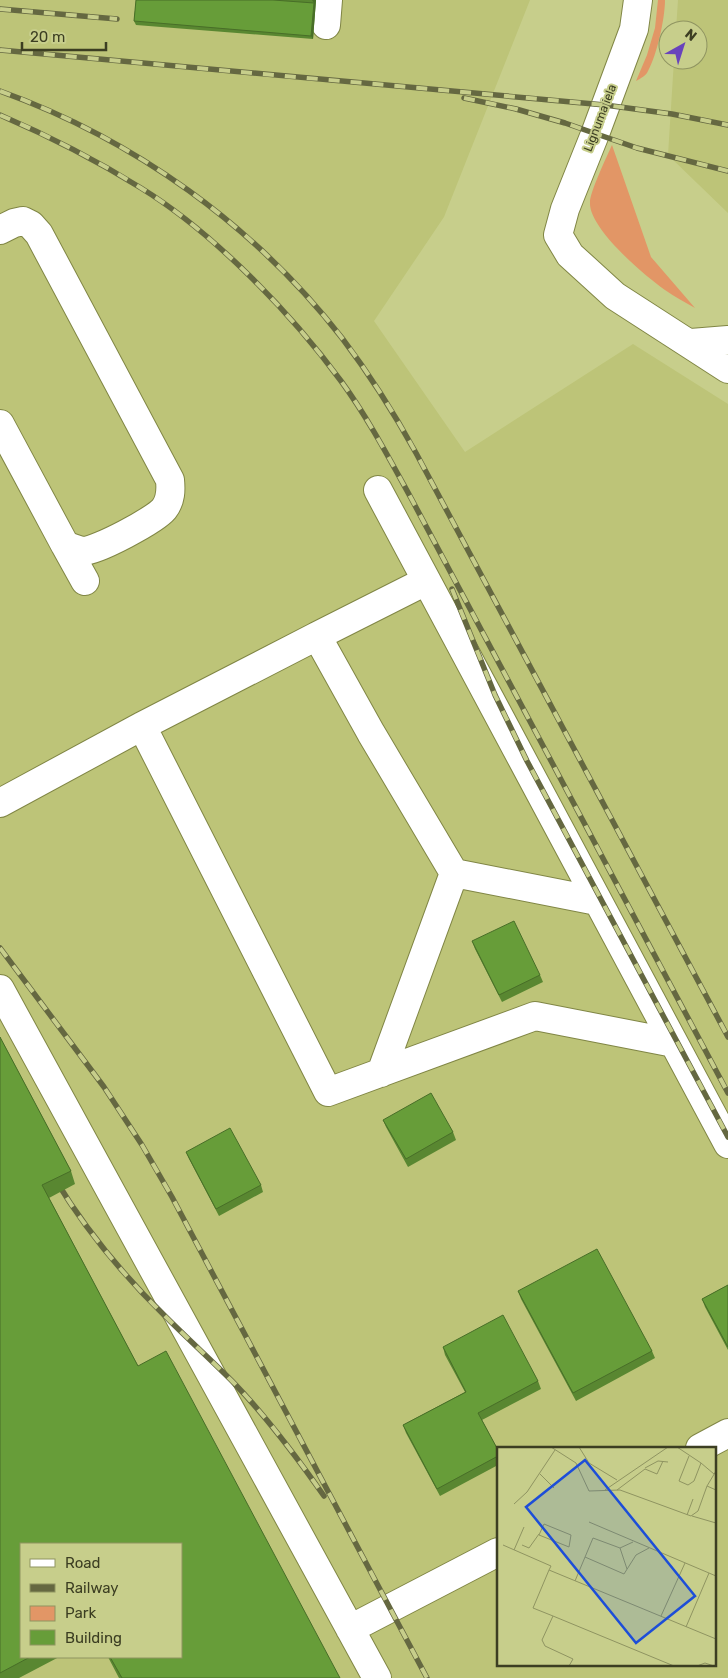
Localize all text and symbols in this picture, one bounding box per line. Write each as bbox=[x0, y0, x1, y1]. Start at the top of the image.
scale bar bbox=[22, 20, 106, 52]
north arrow bbox=[658, 20, 708, 70]
text: N bbox=[682, 26, 700, 45]
text: 20 m bbox=[30, 28, 65, 46]
street label: Lignuma iela bbox=[581, 82, 619, 154]
inset map bbox=[497, 1447, 716, 1666]
legend bbox=[20, 1543, 182, 1658]
text: Road bbox=[65, 1554, 101, 1572]
text: Railway bbox=[65, 1579, 119, 1597]
text: Park bbox=[65, 1604, 96, 1622]
text: Building bbox=[65, 1629, 122, 1647]

